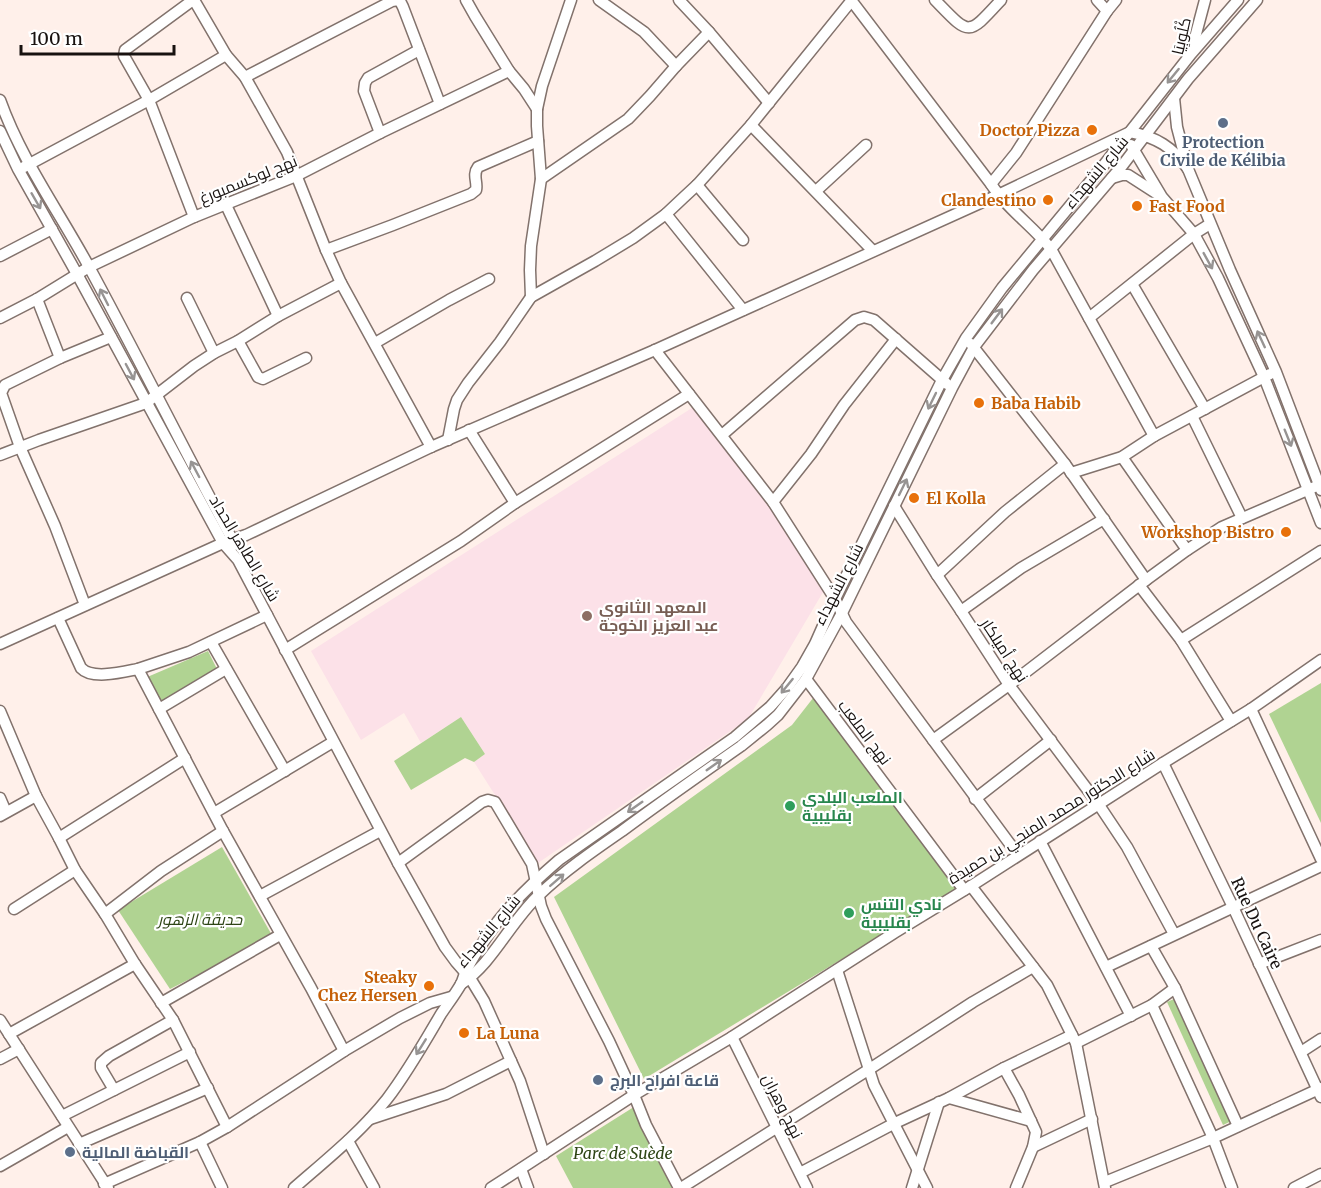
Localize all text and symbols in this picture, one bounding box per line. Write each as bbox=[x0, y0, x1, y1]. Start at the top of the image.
street label: كْلُوبِيَا bbox=[1167, 15, 1196, 57]
scale bar bbox=[21, 18, 174, 56]
text: 100 m bbox=[30, 27, 83, 50]
one-way arrow bbox=[1166, 68, 1179, 84]
marker: Protection Civile de Kélibia bbox=[1216, 116, 1230, 130]
place label: Doctor Pizza bbox=[979, 120, 1080, 140]
marker: Doctor Pizza bbox=[1085, 123, 1099, 137]
street label: شارع الشهداء bbox=[1060, 131, 1134, 214]
place label: Protection Civile de Kélibia bbox=[1160, 132, 1286, 170]
street label: نهج لوكسمبورغ bbox=[196, 150, 301, 210]
place label: Clandestino bbox=[941, 190, 1036, 210]
one-way arrow bbox=[31, 192, 43, 209]
marker: Clandestino bbox=[1041, 193, 1055, 207]
place label: Fast Food bbox=[1149, 196, 1225, 216]
marker: Fast Food bbox=[1130, 199, 1144, 213]
one-way arrow bbox=[1203, 251, 1214, 269]
one-way arrow bbox=[98, 288, 109, 306]
one-way arrow bbox=[990, 309, 1003, 325]
one-way arrow bbox=[1254, 330, 1266, 348]
one-way arrow bbox=[125, 363, 136, 381]
one-way arrow bbox=[926, 391, 937, 409]
place label: Baba Habib bbox=[991, 393, 1081, 413]
marker: Baba Habib bbox=[972, 396, 986, 410]
one-way arrow bbox=[1284, 428, 1295, 447]
one-way arrow bbox=[189, 461, 200, 479]
one-way arrow bbox=[898, 478, 910, 496]
place label: El Kolla bbox=[926, 488, 986, 508]
street label: شارع الطاهر الحداد bbox=[204, 491, 285, 606]
marker: El Kolla bbox=[907, 491, 921, 505]
place label: Workshop Bistro bbox=[1140, 522, 1274, 542]
marker: Workshop Bistro bbox=[1279, 525, 1293, 539]
street label: شارع الشهداء bbox=[809, 540, 869, 629]
place label: المعهد الثانوي عبد العزيز الخوجة bbox=[599, 597, 718, 635]
marker: المعهد الثانوي عبد العزيز الخوجة bbox=[580, 609, 594, 623]
street label: نهج أميلكار bbox=[975, 613, 1033, 687]
one-way arrow bbox=[781, 678, 794, 694]
street label: نهج الملعب bbox=[832, 695, 896, 770]
street label: شارع الدكتور محمد المنجي بن حميدة bbox=[944, 744, 1160, 892]
one-way arrow bbox=[705, 759, 722, 771]
place label: الملعب البلدي بقليبية bbox=[802, 787, 903, 825]
marker: الملعب البلدي بقليبية bbox=[783, 799, 797, 813]
one-way arrow bbox=[627, 801, 644, 813]
one-way arrow bbox=[549, 873, 564, 887]
street label: Rue Du Caire bbox=[1227, 874, 1287, 972]
street label: شارع الشهداء bbox=[452, 890, 526, 973]
place label: نادي التنس بقليبية bbox=[861, 894, 942, 932]
marker: نادي التنس بقليبية bbox=[842, 906, 856, 920]
park label: حديقة الزهور bbox=[156, 909, 243, 929]
place label: Steaky Chez Hersen bbox=[318, 967, 418, 1005]
marker: Steaky Chez Hersen bbox=[422, 979, 436, 993]
place label: La Luna bbox=[476, 1023, 539, 1043]
marker: La Luna bbox=[457, 1026, 471, 1040]
one-way arrow bbox=[414, 1039, 427, 1056]
place label: قاعة افراح البرج bbox=[610, 1070, 719, 1091]
street label: نهج وهران bbox=[756, 1070, 808, 1143]
marker: قاعة افراح البرج bbox=[591, 1073, 605, 1087]
place label: القباضة المالية bbox=[82, 1142, 189, 1162]
park label: Parc de Suède bbox=[573, 1143, 673, 1163]
marker: القباضة المالية bbox=[63, 1145, 77, 1159]

